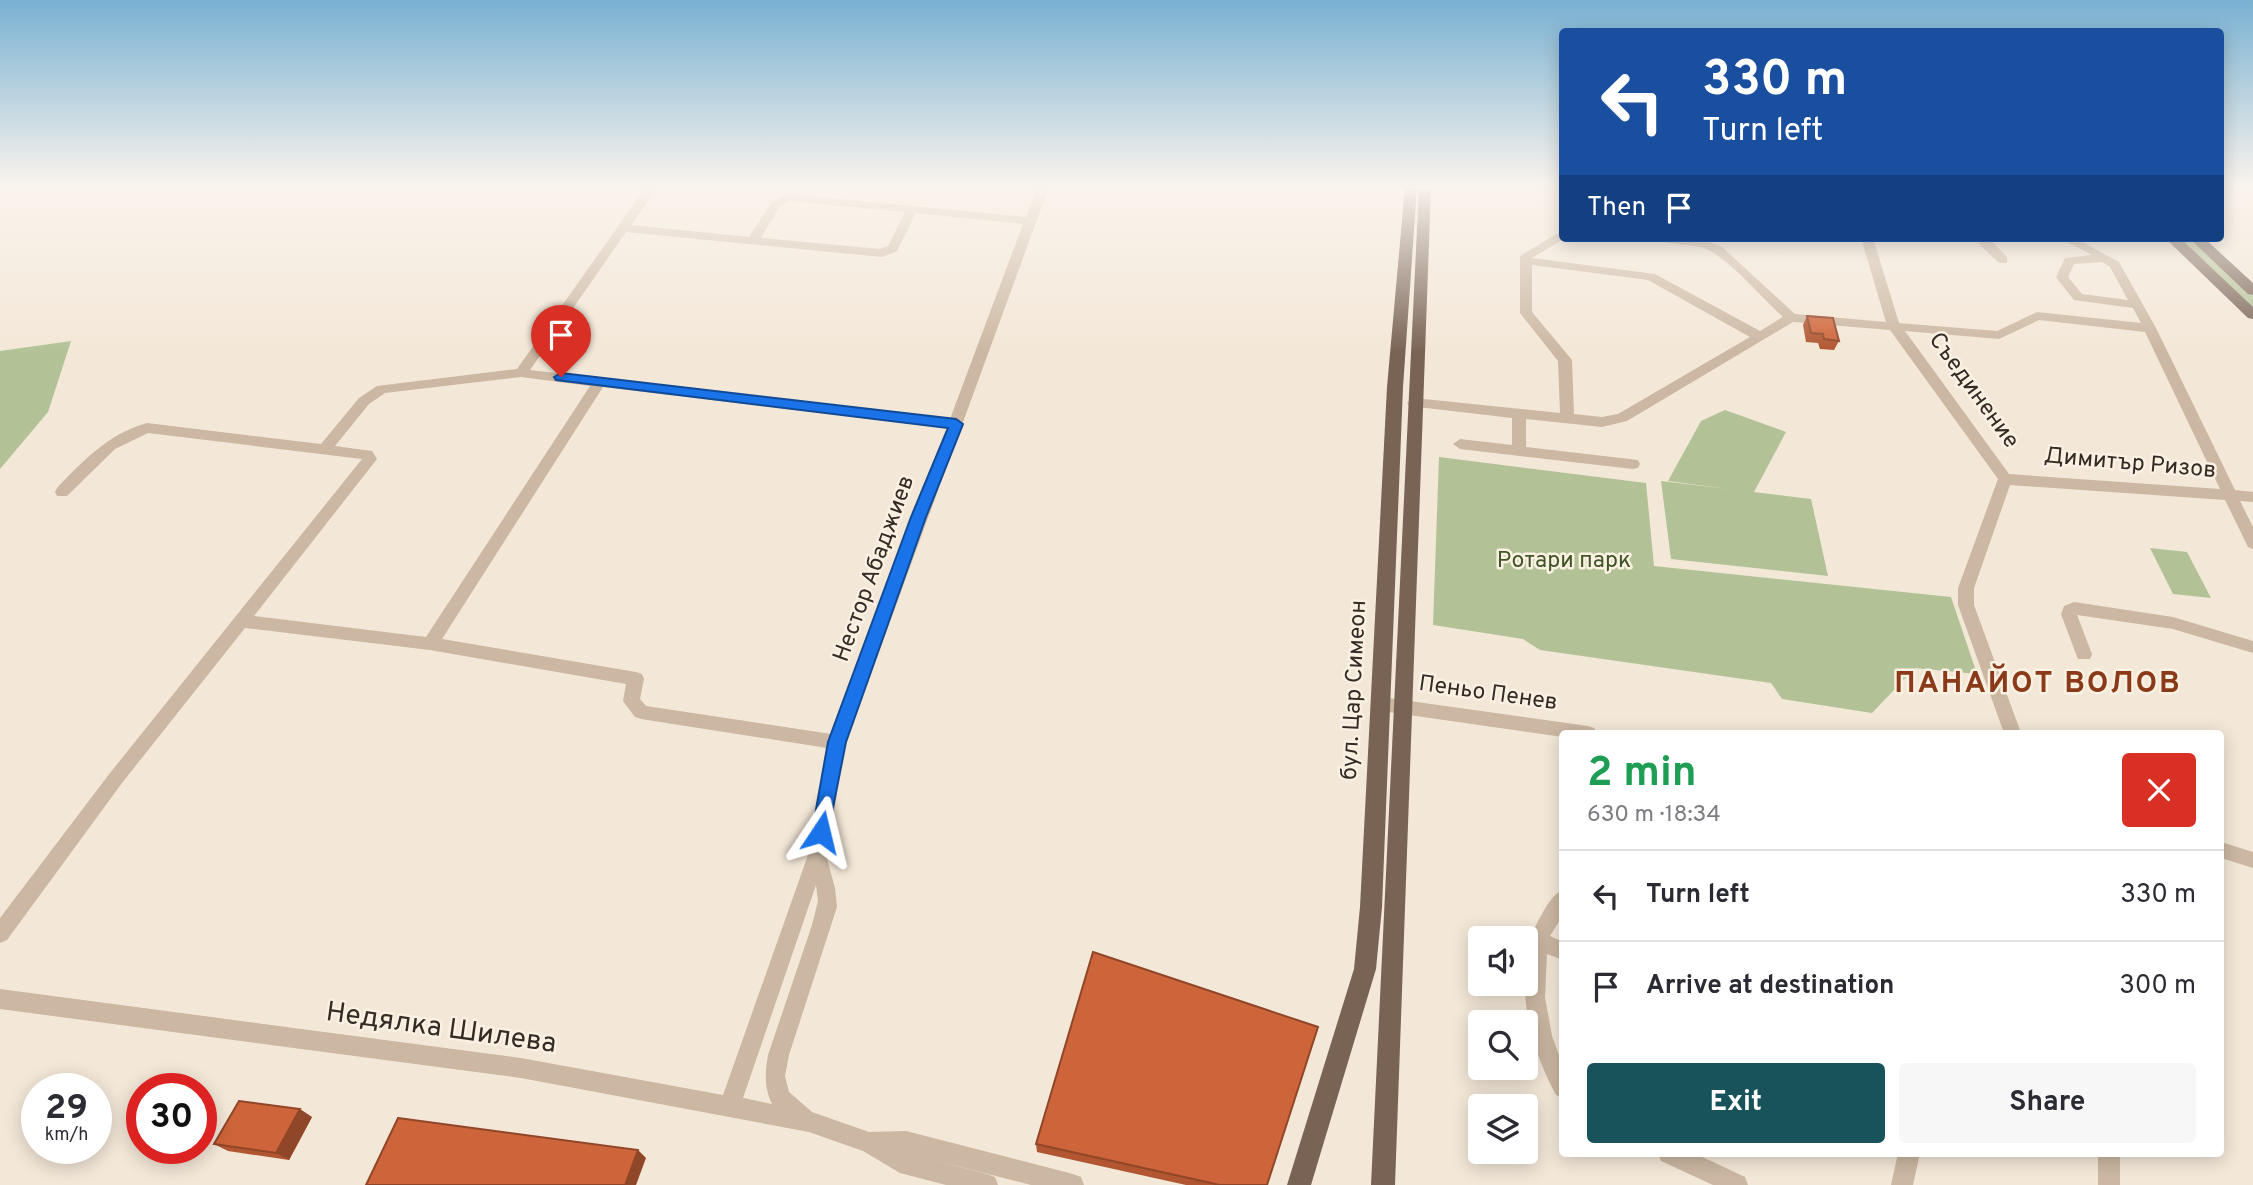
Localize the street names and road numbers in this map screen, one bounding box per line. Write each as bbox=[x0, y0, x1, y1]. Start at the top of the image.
street label: Съединение bbox=[1921, 327, 2025, 455]
street label: Димитър Ризов bbox=[2043, 442, 2217, 486]
street label: Нестор Абаджиев bbox=[828, 472, 922, 666]
street label: бул. Цар Симеон bbox=[1336, 599, 1374, 781]
street label: Пеньо Пенев bbox=[1417, 670, 1559, 718]
street label: Недялка Шилева bbox=[323, 995, 559, 1063]

